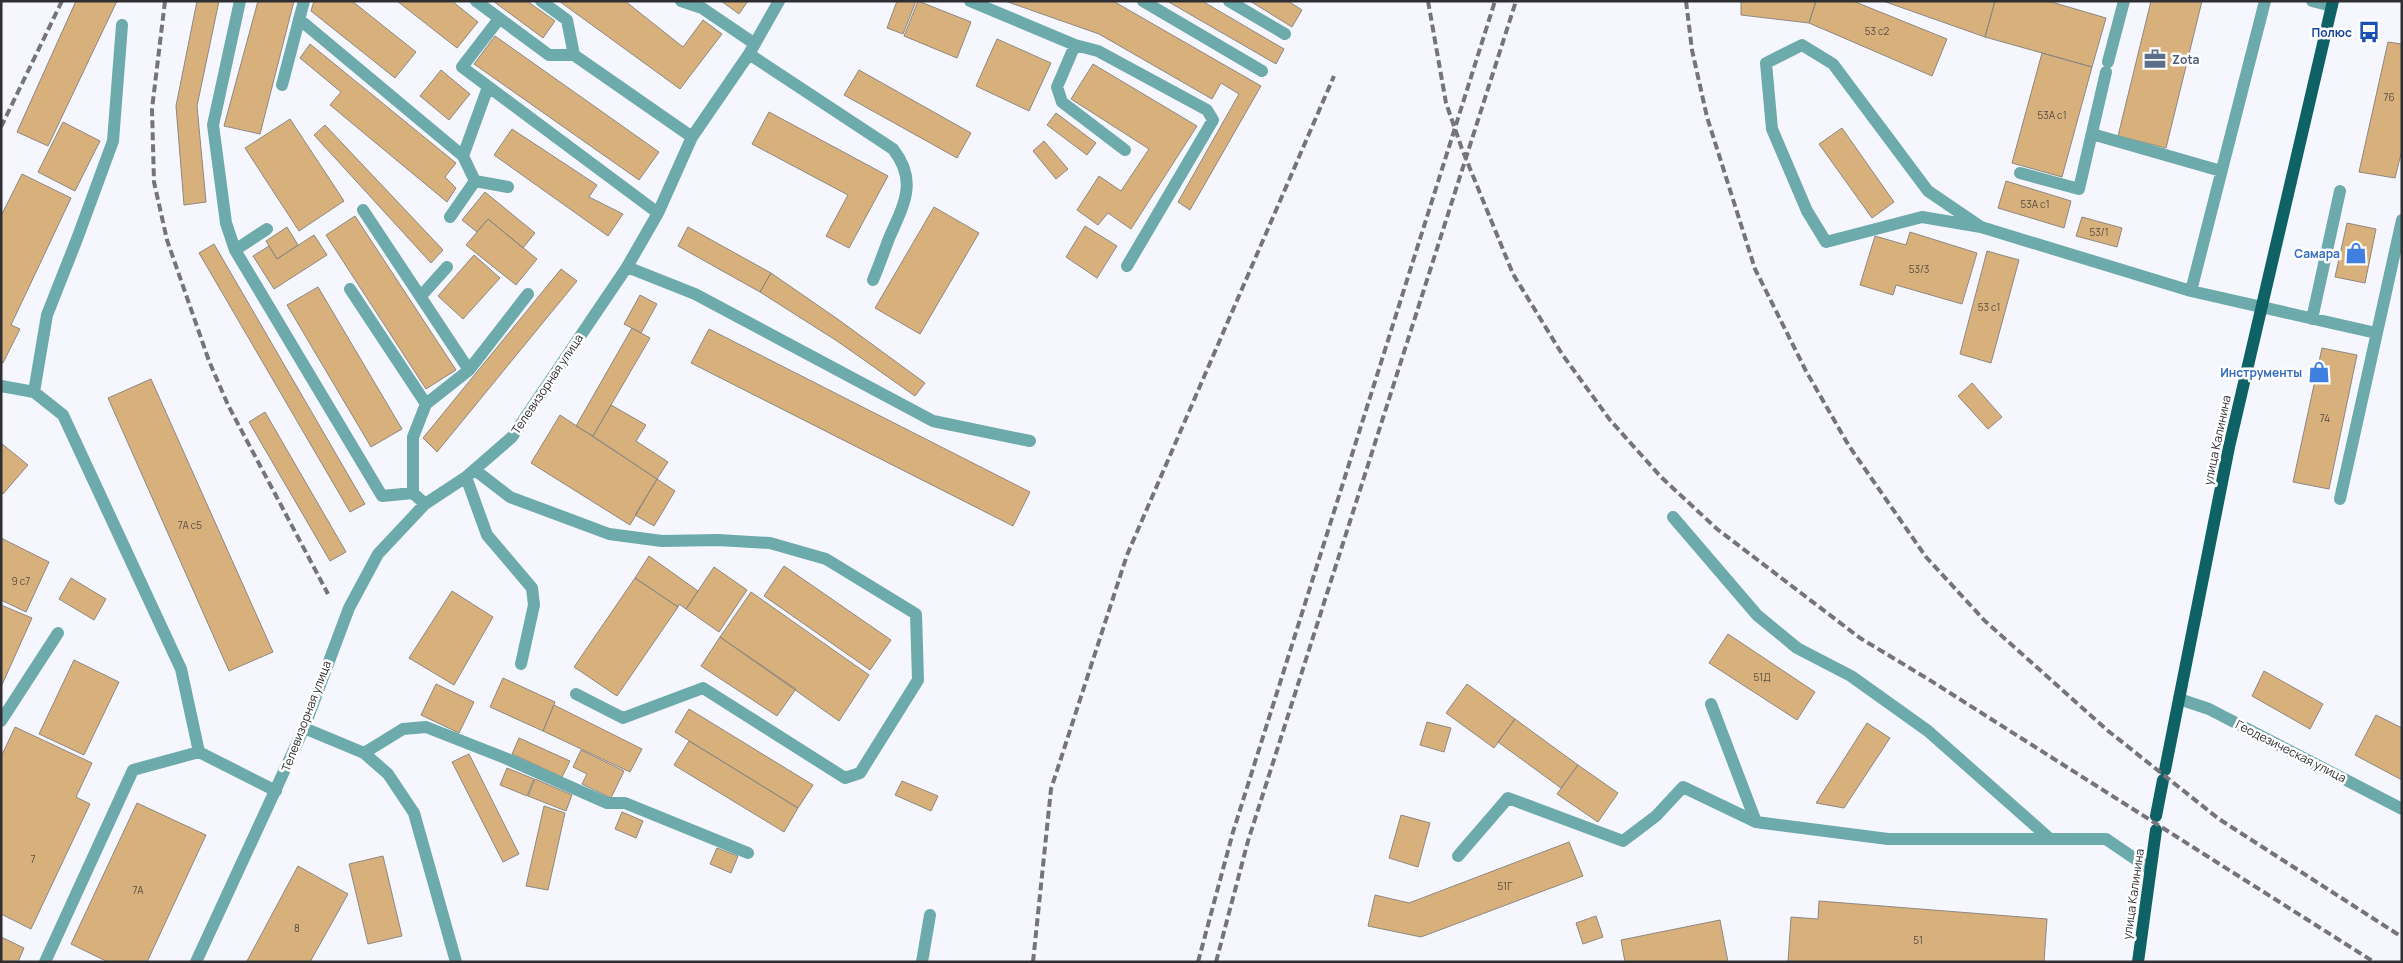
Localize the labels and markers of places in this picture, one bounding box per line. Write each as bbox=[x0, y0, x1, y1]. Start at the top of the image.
bus stop icon: Полюс bbox=[2356, 19, 2382, 45]
place label: Полюс bbox=[2312, 24, 2352, 41]
office icon: Zota bbox=[2142, 46, 2168, 72]
place label: Zota bbox=[2172, 51, 2200, 68]
shop icon: Самара bbox=[2343, 240, 2369, 266]
place label: Самара bbox=[2294, 245, 2340, 262]
shop icon: Инструменты bbox=[2306, 359, 2332, 385]
place label: Инструменты bbox=[2220, 364, 2302, 381]

